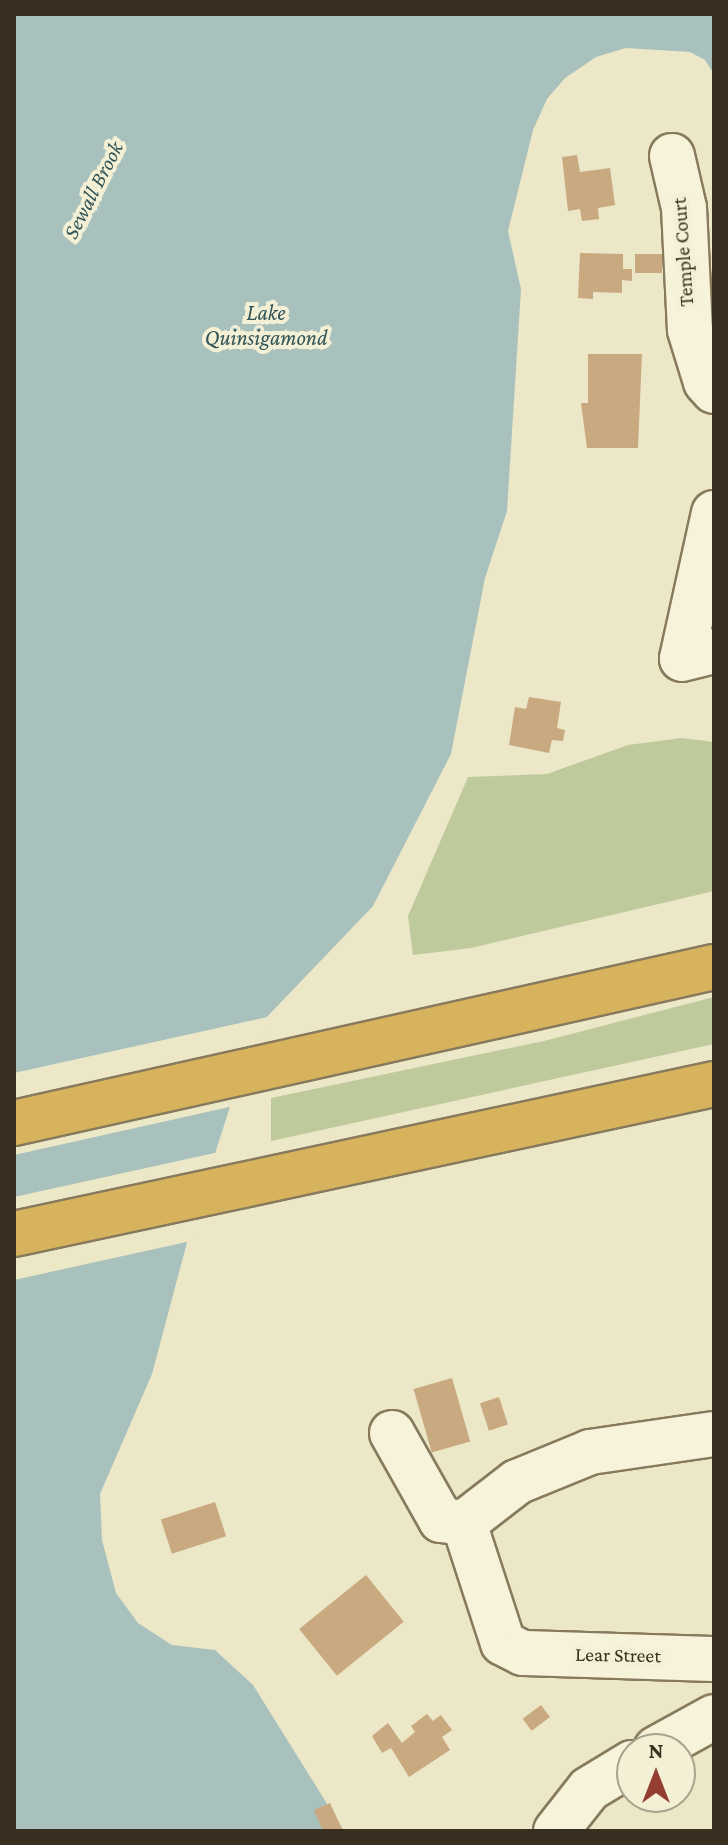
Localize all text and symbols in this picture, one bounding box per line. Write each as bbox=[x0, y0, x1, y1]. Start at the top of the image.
water label: Sewall Brook bbox=[57, 137, 129, 243]
street label: Temple Court bbox=[667, 197, 699, 307]
water label: Lake Quinsigamond bbox=[205, 299, 327, 350]
street label: Lear Street bbox=[575, 1642, 661, 1668]
north arrow bbox=[616, 1733, 696, 1813]
text: N bbox=[649, 1738, 664, 1763]

